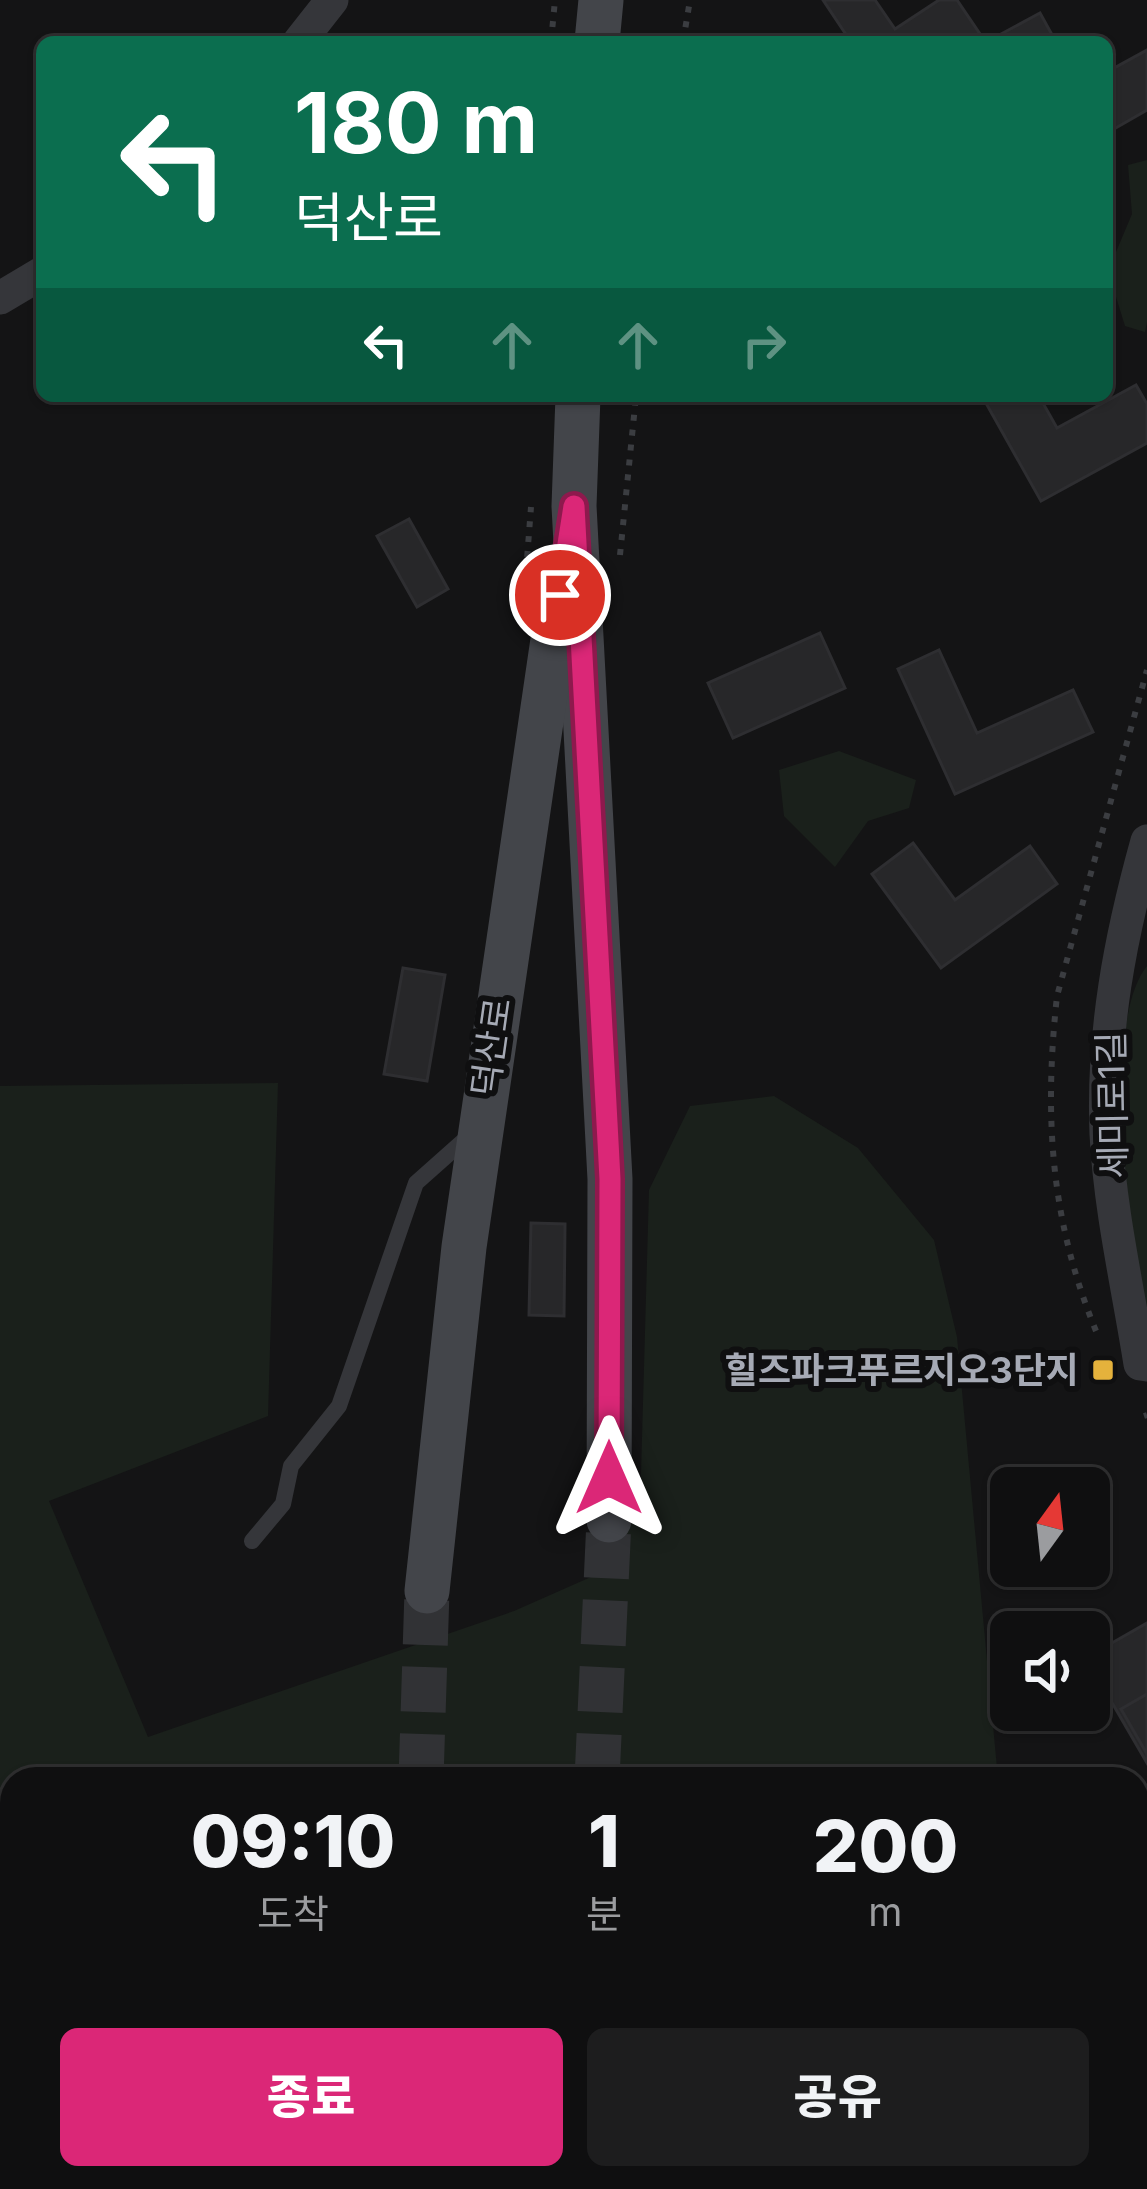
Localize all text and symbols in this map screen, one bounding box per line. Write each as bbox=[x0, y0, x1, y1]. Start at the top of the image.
text: 180 m bbox=[294, 72, 538, 173]
icon: left bbox=[96, 84, 252, 240]
text: 덕산로 bbox=[294, 185, 443, 250]
icon: left bbox=[353, 312, 419, 378]
icon: ahead bbox=[479, 312, 545, 378]
icon: ahead bbox=[605, 312, 671, 378]
icon: right bbox=[731, 312, 797, 378]
pin bbox=[509, 544, 611, 646]
icon: arrive bbox=[527, 562, 593, 628]
street label: 덕산로 bbox=[462, 995, 520, 1099]
street label: 세미로1길 bbox=[1089, 1031, 1135, 1179]
place label: 힐즈파크푸르지오3단지 bbox=[725, 1348, 1079, 1392]
marker: 힐즈파크푸르지오3단지 bbox=[1090, 1357, 1116, 1383]
position arrow bbox=[546, 1415, 672, 1541]
north arrow bbox=[990, 1467, 1110, 1587]
map controls bbox=[990, 1467, 1110, 1731]
button: sound bbox=[990, 1611, 1110, 1731]
text: 09:10 bbox=[191, 1797, 395, 1884]
text: 1 bbox=[588, 1797, 620, 1884]
text: 200 bbox=[813, 1802, 958, 1889]
text: m bbox=[868, 1888, 903, 1935]
text: 도착 bbox=[257, 1890, 329, 1937]
text: 분 bbox=[586, 1890, 622, 1937]
button: 종료 bbox=[60, 2028, 563, 2166]
button: 공유 bbox=[587, 2028, 1089, 2166]

